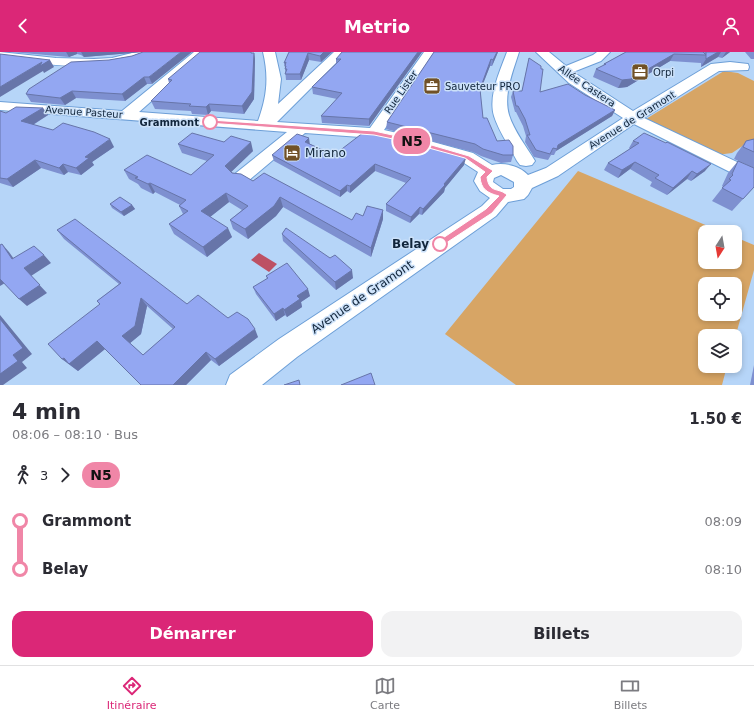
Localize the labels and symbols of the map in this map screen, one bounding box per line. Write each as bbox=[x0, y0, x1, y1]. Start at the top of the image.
office icon: Orpi bbox=[630, 62, 650, 82]
street label: Allée Castera bbox=[556, 63, 618, 109]
place label: Orpi bbox=[653, 67, 674, 78]
street label: Rue Lister bbox=[382, 68, 420, 116]
office icon: Sauveteur PRO bbox=[422, 76, 442, 96]
place label: Sauveteur PRO bbox=[445, 81, 521, 92]
street label: Avenue de Gramont bbox=[587, 89, 677, 151]
street label: Avenue Pasteur bbox=[45, 104, 124, 120]
marker: Grammont bbox=[202, 114, 218, 130]
place label: Grammont bbox=[140, 117, 199, 128]
line badge: N5 bbox=[394, 128, 430, 154]
hotel icon: Mirano bbox=[282, 143, 302, 163]
place label: Mirano bbox=[305, 146, 346, 160]
north arrow bbox=[698, 225, 742, 269]
marker: Belay bbox=[432, 236, 448, 252]
place label: Belay bbox=[392, 237, 429, 251]
street label: Avenue de Gramont bbox=[308, 257, 416, 336]

